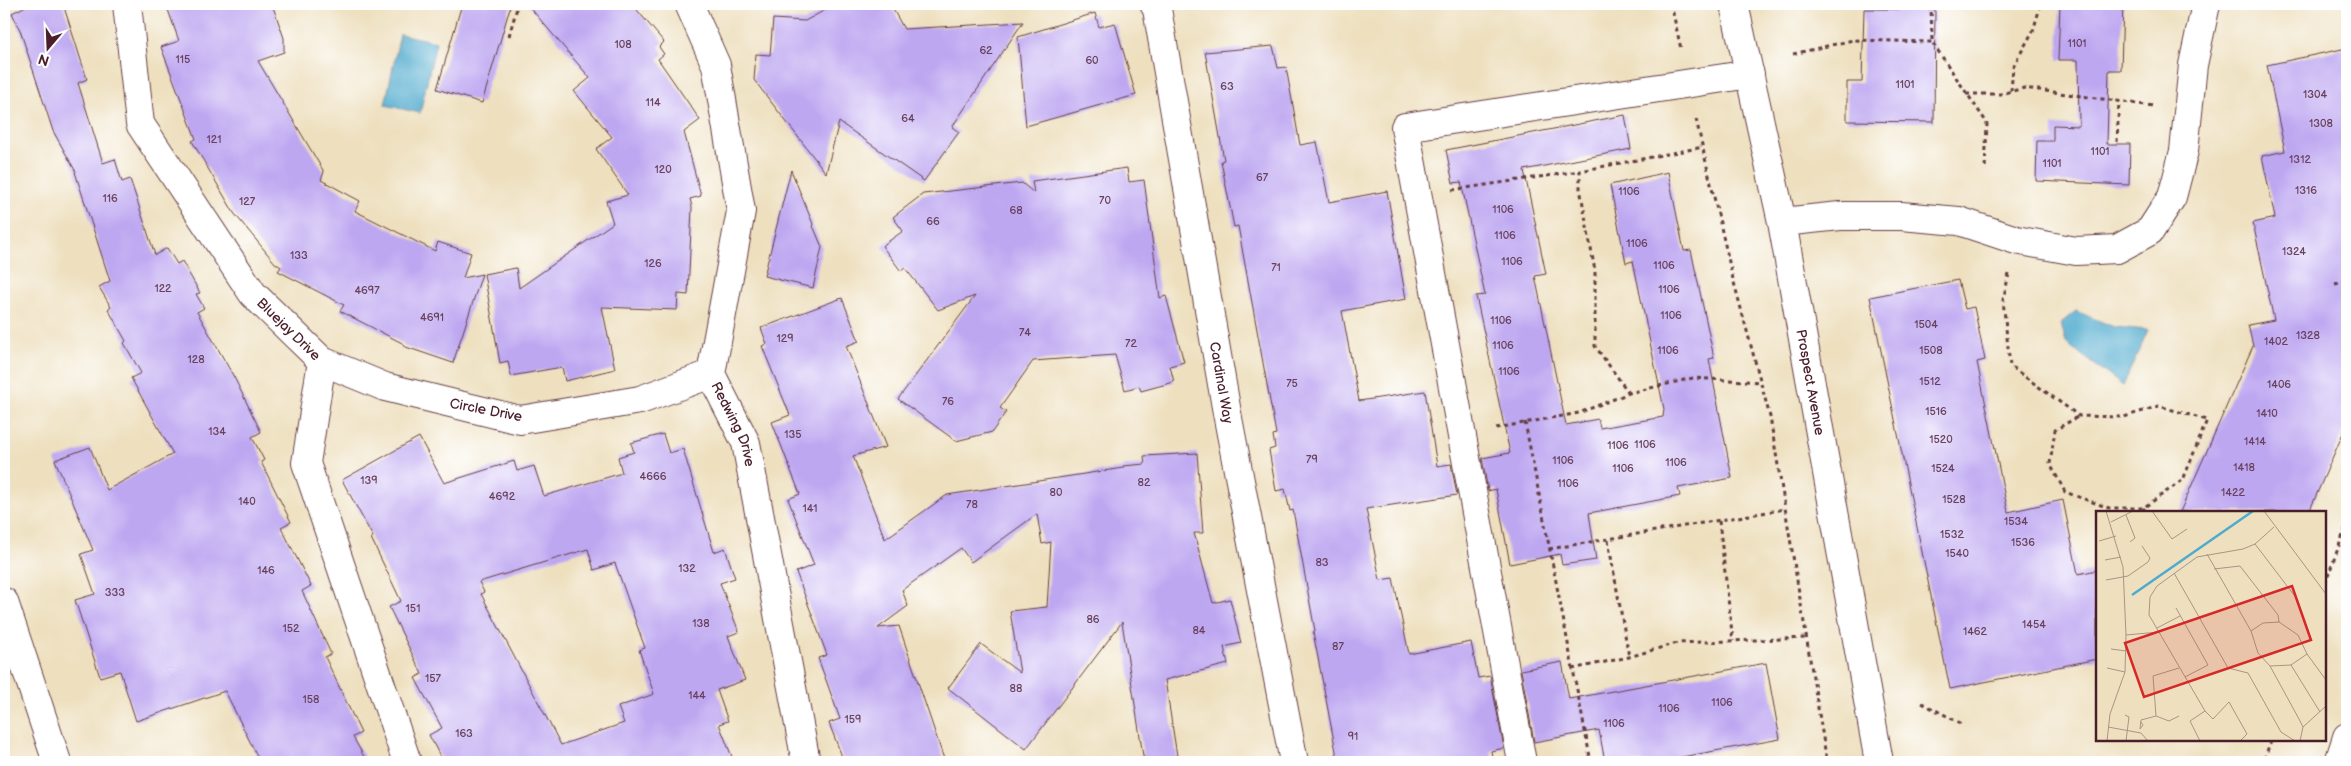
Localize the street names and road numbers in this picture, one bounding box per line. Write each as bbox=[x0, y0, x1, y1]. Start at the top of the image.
street label: Bluejay Drive bbox=[254, 294, 324, 364]
street label: Prospect Avenue bbox=[1793, 328, 1829, 437]
street label: Cardinal Way bbox=[1206, 341, 1237, 425]
street label: Redwing Drive bbox=[708, 379, 759, 468]
street label: Circle Drive bbox=[448, 395, 524, 425]

